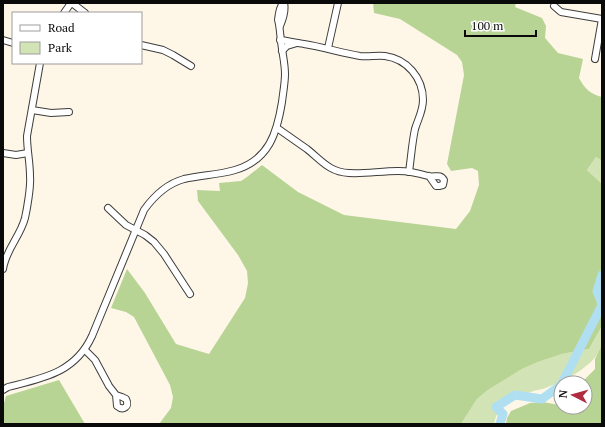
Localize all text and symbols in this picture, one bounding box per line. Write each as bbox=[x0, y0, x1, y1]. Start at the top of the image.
legend bbox=[12, 12, 142, 64]
scale bar bbox=[465, 12, 536, 38]
text: 100 m bbox=[471, 18, 504, 33]
text: Road bbox=[48, 20, 75, 35]
text: Park bbox=[48, 40, 73, 55]
north arrow bbox=[553, 375, 593, 415]
text: N bbox=[556, 388, 571, 399]

